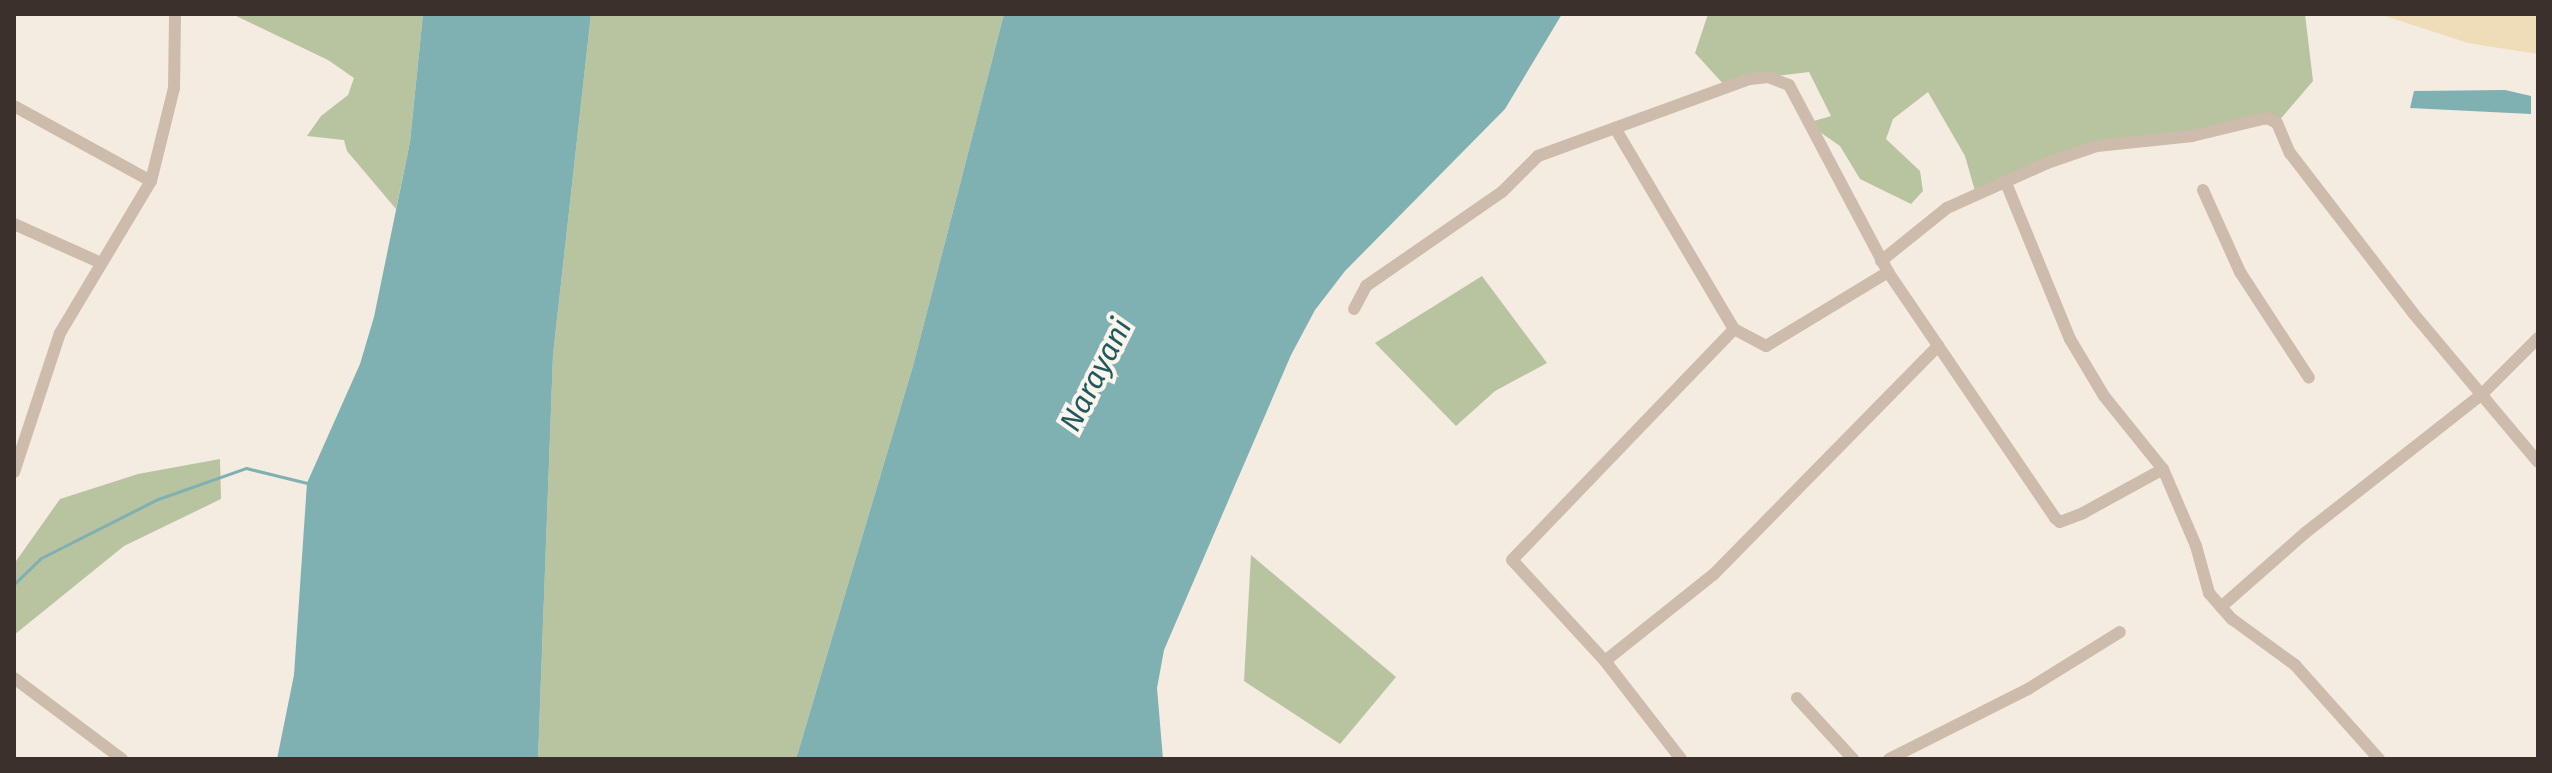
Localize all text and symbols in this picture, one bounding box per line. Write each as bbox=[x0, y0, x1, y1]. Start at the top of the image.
water label: Narayani bbox=[1052, 312, 1140, 438]

